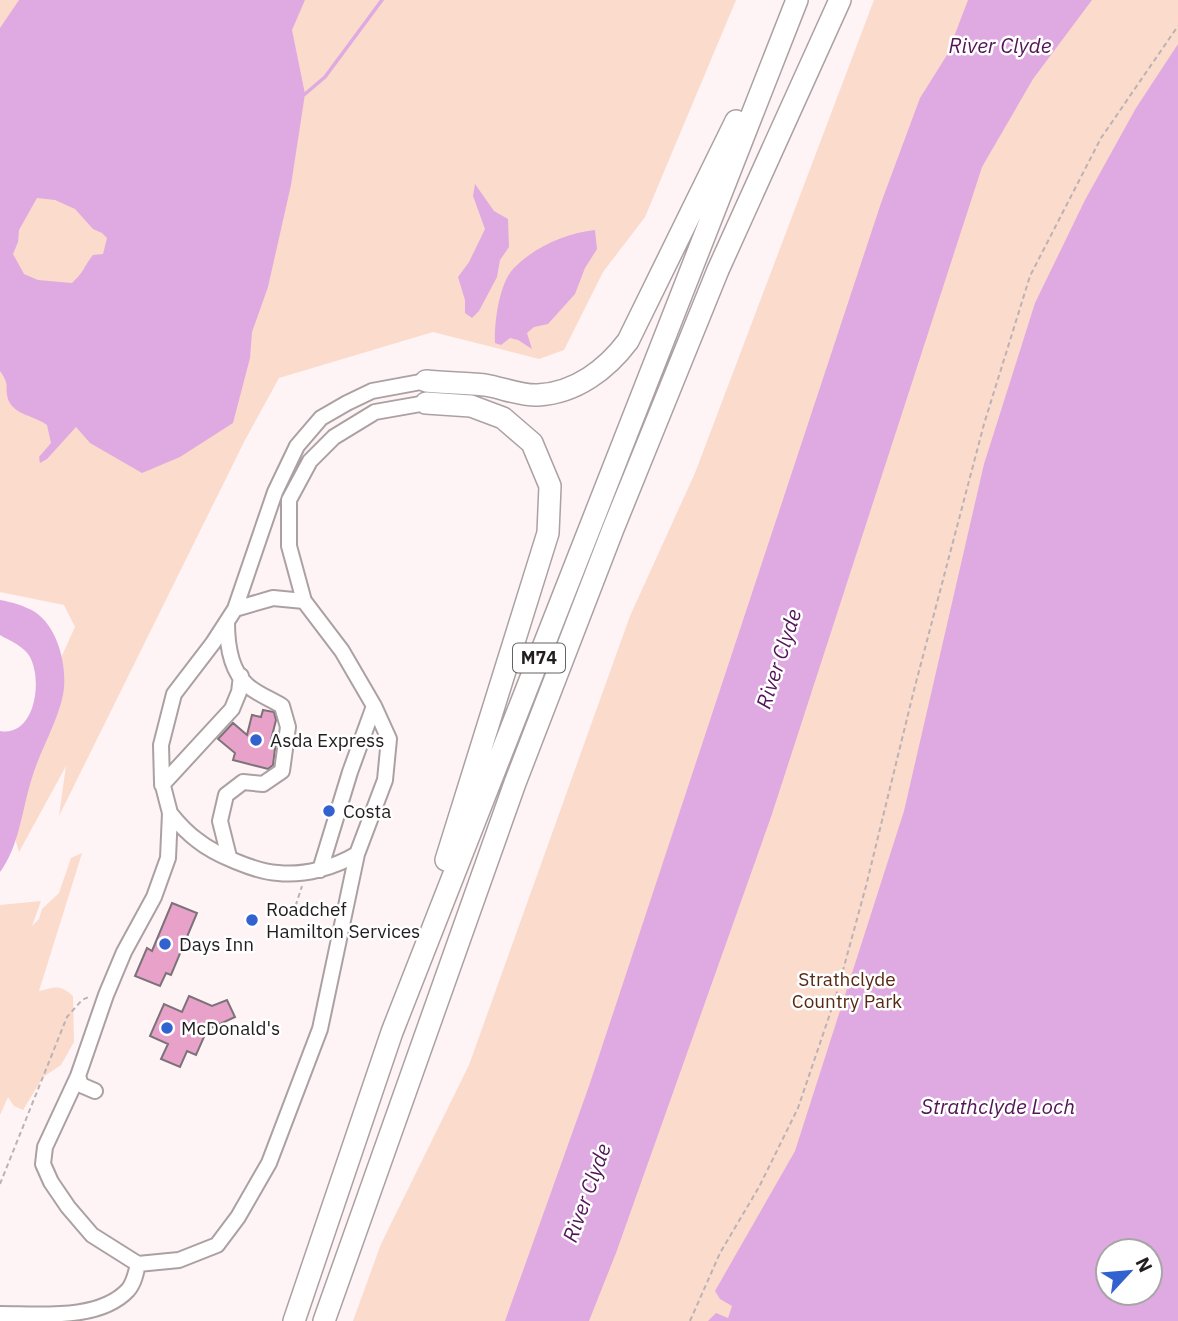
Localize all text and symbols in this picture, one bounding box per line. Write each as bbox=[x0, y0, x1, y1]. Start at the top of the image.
water label: River Clyde bbox=[948, 31, 1052, 59]
water label: River Clyde bbox=[749, 605, 807, 712]
road number: M74 bbox=[513, 644, 565, 672]
place label: Asda Express bbox=[270, 728, 385, 752]
marker: Asda Express bbox=[248, 732, 264, 748]
place label: Costa bbox=[343, 799, 391, 823]
marker: Costa bbox=[321, 803, 337, 819]
place label: Roadchef Hamilton Services bbox=[266, 897, 420, 943]
marker: Roadchef Hamilton Services bbox=[244, 912, 260, 928]
place label: Days Inn bbox=[179, 932, 254, 956]
marker: Days Inn bbox=[157, 936, 173, 952]
park label: Strathclyde Country Park bbox=[792, 967, 902, 1013]
place label: McDonald's bbox=[181, 1016, 280, 1040]
marker: McDonald's bbox=[159, 1020, 175, 1036]
water label: Strathclyde Loch bbox=[921, 1092, 1075, 1120]
water label: River Clyde bbox=[555, 1139, 617, 1246]
north arrow bbox=[1094, 1237, 1164, 1307]
text: N bbox=[1130, 1253, 1158, 1276]

